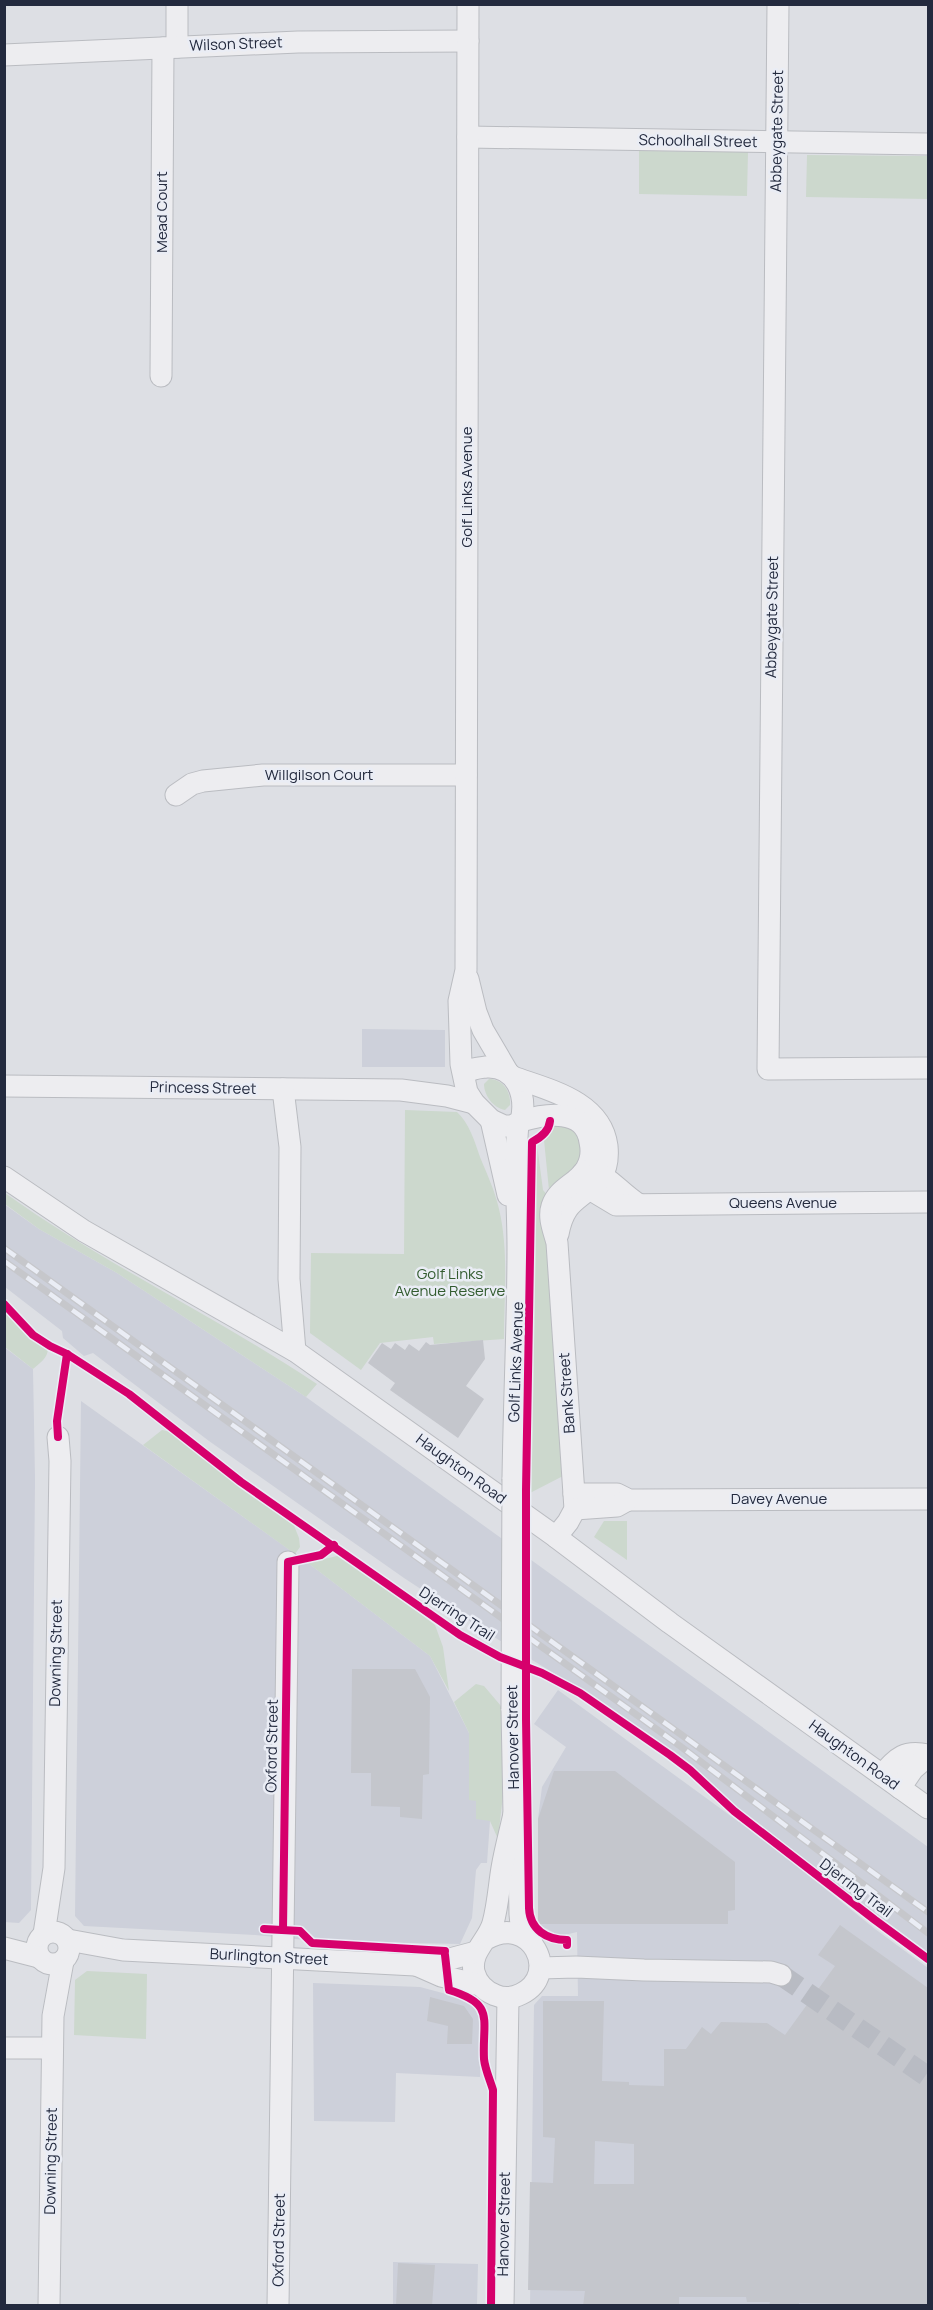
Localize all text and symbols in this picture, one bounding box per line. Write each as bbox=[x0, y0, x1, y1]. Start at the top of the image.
street label: Wilson Street bbox=[189, 31, 283, 56]
street label: Abbeygate Street bbox=[765, 70, 788, 192]
street label: Schoolhall Street bbox=[638, 129, 758, 152]
street label: Mead Court bbox=[151, 171, 172, 253]
street label: Golf Links Avenue bbox=[456, 426, 477, 547]
street label: Abbeygate Street bbox=[760, 556, 783, 678]
street label: Willgilson Court bbox=[265, 764, 373, 785]
street label: Princess Street bbox=[150, 1076, 256, 1099]
street label: Queens Avenue bbox=[729, 1192, 837, 1213]
park label: Golf Links Avenue Reserve bbox=[395, 1263, 506, 1301]
street label: Golf Links Avenue bbox=[503, 1301, 528, 1423]
street label: Bank Street bbox=[553, 1352, 580, 1434]
street label: Haughton Road bbox=[412, 1429, 511, 1509]
street label: Davey Avenue bbox=[731, 1488, 827, 1509]
street label: Djerring Trail bbox=[415, 1581, 499, 1646]
street label: Downing Street bbox=[44, 1599, 67, 1707]
street label: Hanover Street bbox=[501, 1685, 524, 1789]
street label: Oxford Street bbox=[260, 1699, 283, 1793]
street label: Haughton Road bbox=[805, 1715, 904, 1795]
street label: Djerring Trail bbox=[815, 1853, 897, 1922]
street label: Burlington Street bbox=[209, 1943, 329, 1970]
street label: Downing Street bbox=[39, 2107, 62, 2215]
street label: Hanover Street bbox=[492, 2172, 515, 2276]
street label: Oxford Street bbox=[267, 2193, 290, 2287]

